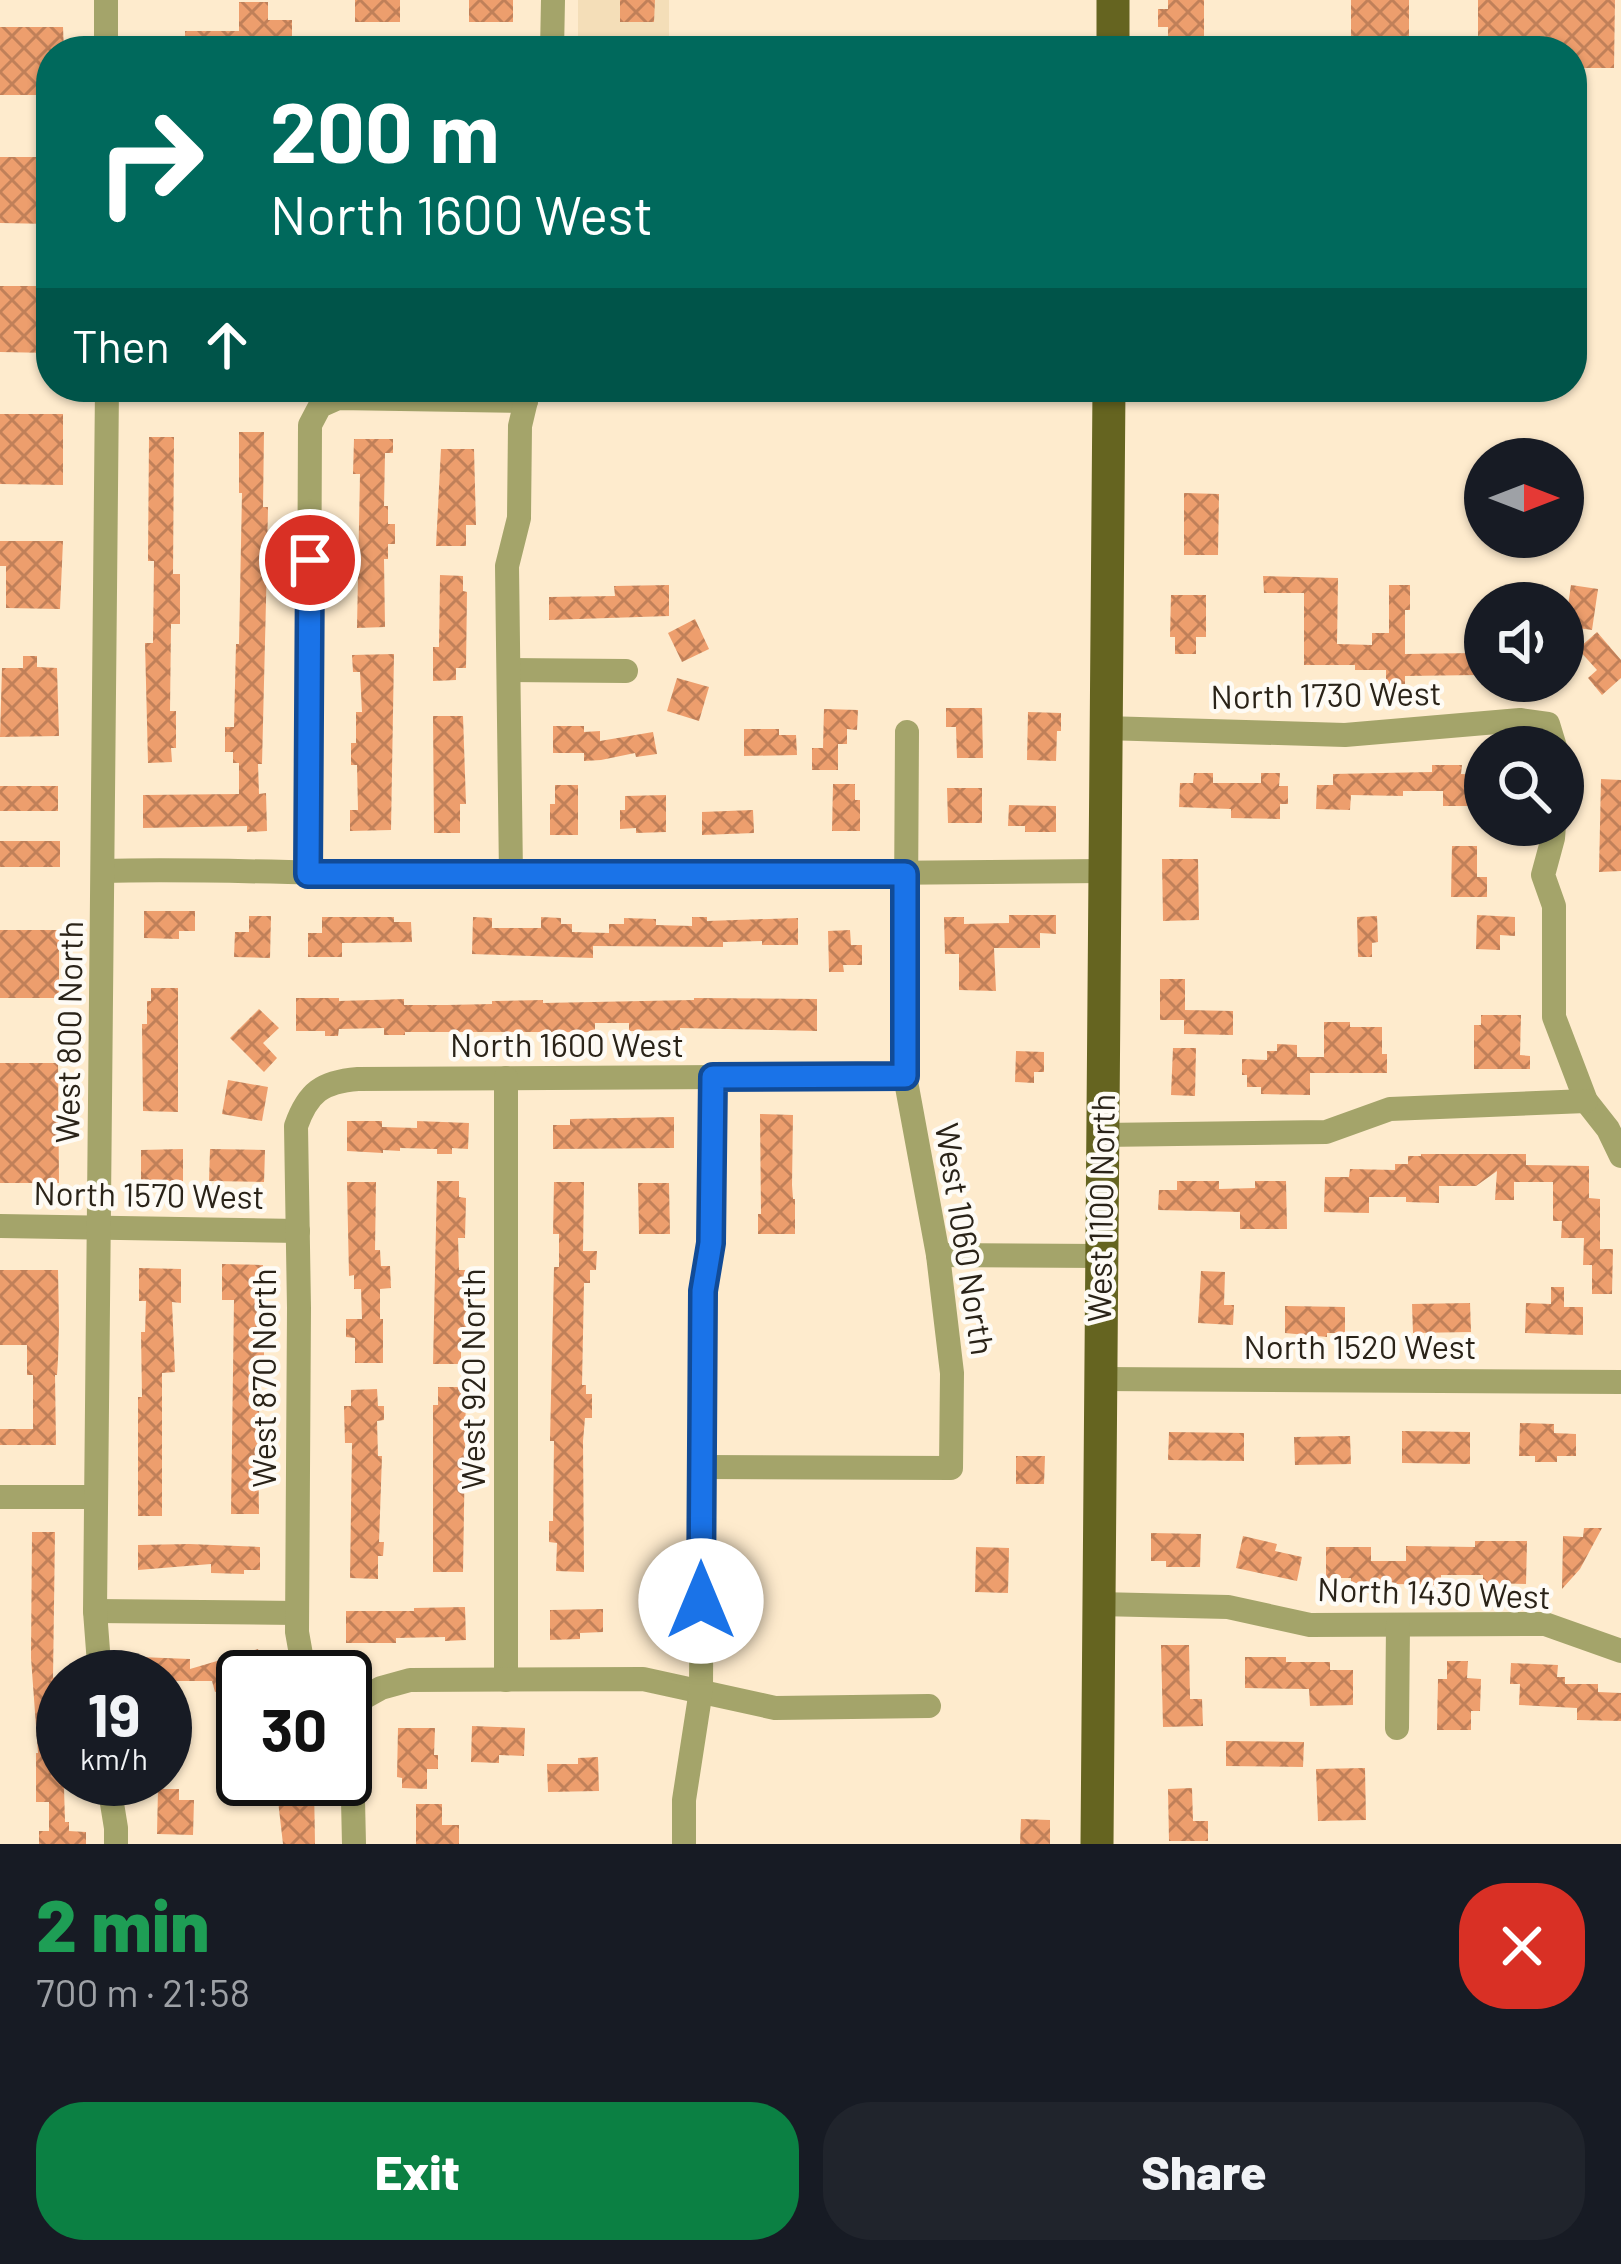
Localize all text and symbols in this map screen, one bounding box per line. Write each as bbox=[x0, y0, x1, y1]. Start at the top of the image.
text: 200 m bbox=[270, 79, 500, 180]
icon: right bbox=[72, 84, 228, 240]
text: North 1600 West bbox=[270, 181, 653, 246]
icon: ahead bbox=[194, 312, 260, 378]
text: Then bbox=[72, 318, 170, 372]
north arrow bbox=[1464, 438, 1584, 558]
map controls bbox=[1464, 438, 1584, 846]
pin bbox=[259, 509, 361, 611]
icon: arrive bbox=[277, 527, 343, 593]
button: sound bbox=[1464, 582, 1584, 702]
street label: North 1730 West bbox=[1210, 672, 1442, 716]
button: search bbox=[1464, 726, 1584, 846]
street label: West 800 North bbox=[46, 920, 90, 1144]
street label: North 1600 West bbox=[450, 1024, 684, 1064]
street label: West 1100 North bbox=[1078, 1093, 1122, 1323]
street label: West 1060 North bbox=[928, 1120, 1004, 1358]
street label: North 1570 West bbox=[33, 1172, 265, 1216]
street label: West 870 North bbox=[243, 1268, 283, 1488]
street label: West 920 North bbox=[452, 1268, 492, 1490]
street label: North 1520 West bbox=[1243, 1326, 1477, 1366]
position arrow bbox=[638, 1538, 764, 1664]
street label: North 1430 West bbox=[1317, 1568, 1551, 1616]
speed limit sign: 30 bbox=[216, 1650, 372, 1806]
text: 19 bbox=[87, 1677, 141, 1749]
text: km/h bbox=[80, 1740, 148, 1776]
text: 2 min bbox=[36, 1880, 210, 1966]
button: close bbox=[1459, 1883, 1585, 2009]
text: 700 m · 21:58 bbox=[36, 1968, 250, 2015]
button: Exit bbox=[36, 2102, 799, 2240]
button: Share bbox=[823, 2102, 1585, 2240]

